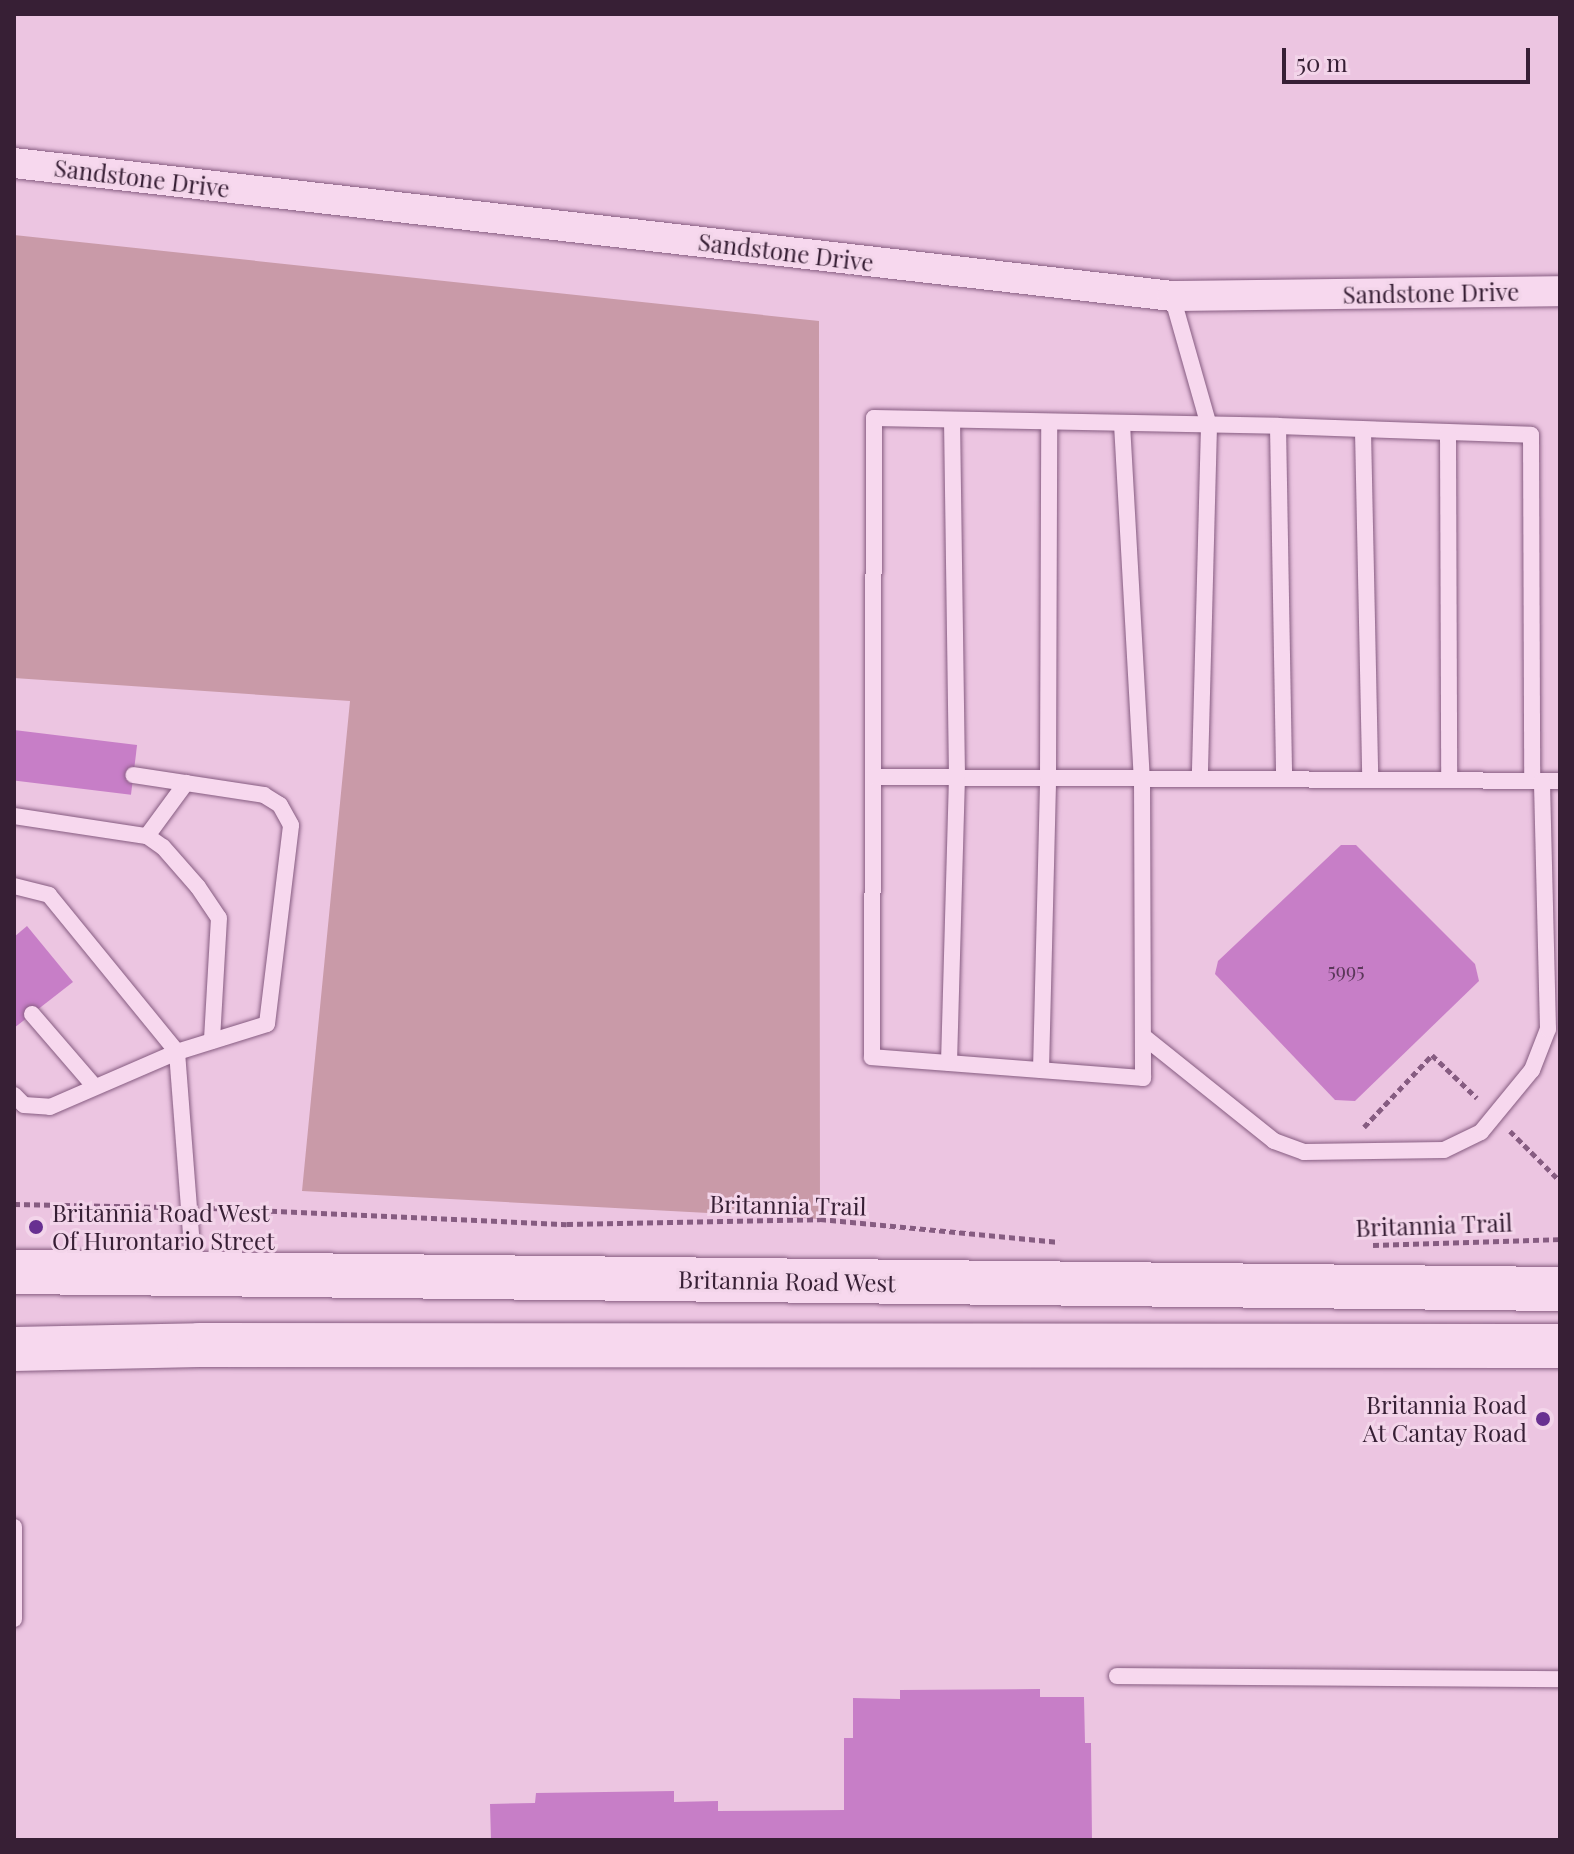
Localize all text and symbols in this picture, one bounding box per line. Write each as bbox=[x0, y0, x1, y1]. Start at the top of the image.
scale bar bbox=[1286, 32, 1534, 82]
text: 50 m bbox=[1296, 46, 1348, 78]
street label: Sandstone Drive bbox=[53, 153, 231, 203]
street label: Sandstone Drive bbox=[697, 227, 875, 277]
street label: Sandstone Drive bbox=[1342, 277, 1520, 309]
house number: 5995 bbox=[1328, 957, 1364, 981]
street label: Britannia Trail bbox=[709, 1189, 867, 1221]
place label: Britannia Road West Of Hurontario Street bbox=[52, 1199, 275, 1255]
street label: Britannia Trail bbox=[1355, 1208, 1513, 1242]
marker: Britannia Road West Of Hurontario Street bbox=[27, 1218, 45, 1236]
street label: Britannia Road West bbox=[677, 1265, 897, 1297]
place label: Britannia Road At Cantay Road bbox=[1362, 1391, 1527, 1447]
marker: Britannia Road At Cantay Road bbox=[1534, 1410, 1552, 1428]

